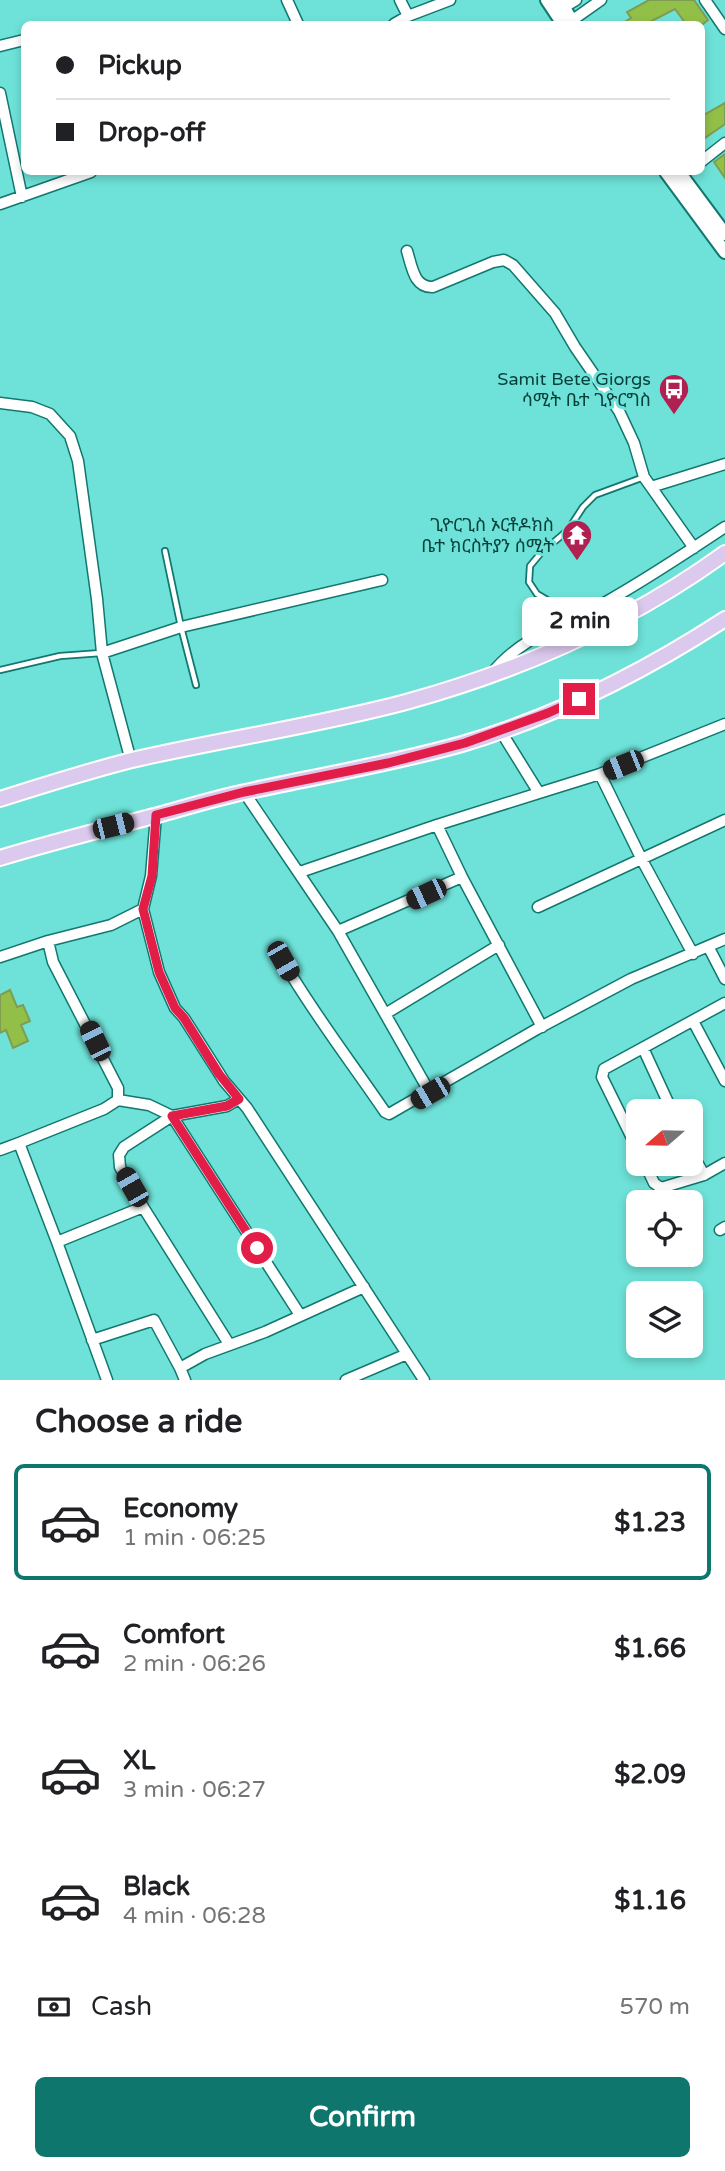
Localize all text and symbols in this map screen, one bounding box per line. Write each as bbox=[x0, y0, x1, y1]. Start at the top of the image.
text: Pickup bbox=[98, 50, 182, 81]
text: Drop-off bbox=[98, 117, 205, 148]
place label: Samit Bete Giorgs ሳሚት ቤተ ጊዮርግስ bbox=[497, 368, 651, 411]
bus stop icon: Samit Bete Giorgs ሳሚት ቤተ ጊዮርግስ bbox=[657, 372, 691, 416]
place label: ጊዮርጊስ ኦርቶዶክስ ቤተ ክርስትያን ሰሚት bbox=[421, 514, 554, 557]
temple icon: ጊዮርጊስ ኦርቶዶክስ ቤተ ክርስትያን ሰሚት bbox=[560, 518, 594, 562]
callout: 2 min bbox=[521, 598, 637, 646]
text: 2 min bbox=[549, 607, 611, 635]
route end bbox=[563, 683, 595, 715]
car bbox=[600, 747, 647, 783]
car bbox=[91, 811, 136, 841]
car bbox=[403, 876, 450, 912]
car bbox=[264, 938, 303, 984]
car bbox=[77, 1018, 114, 1064]
car bbox=[407, 1073, 454, 1113]
north arrow bbox=[626, 1099, 704, 1176]
map controls bbox=[626, 1099, 703, 1358]
car bbox=[113, 1164, 152, 1210]
button: locate bbox=[626, 1190, 703, 1267]
route start bbox=[241, 1232, 273, 1264]
button: layers bbox=[626, 1281, 703, 1358]
text: Choose a ride bbox=[35, 1403, 242, 1441]
icon: car bbox=[39, 1491, 102, 1554]
text: Economy bbox=[123, 1493, 238, 1524]
text: $1.23 bbox=[614, 1507, 686, 1538]
text: 1 min · 06:25 bbox=[123, 1524, 266, 1552]
icon: car bbox=[39, 1617, 102, 1680]
text: Comfort bbox=[123, 1619, 225, 1650]
text: $1.66 bbox=[614, 1633, 686, 1664]
text: 2 min · 06:26 bbox=[123, 1650, 266, 1678]
icon: car bbox=[39, 1743, 102, 1806]
text: XL bbox=[123, 1745, 155, 1776]
text: $2.09 bbox=[614, 1759, 686, 1790]
text: 3 min · 06:27 bbox=[123, 1776, 266, 1804]
icon: car bbox=[39, 1869, 102, 1932]
text: Black bbox=[123, 1871, 190, 1902]
text: $1.16 bbox=[614, 1885, 686, 1916]
text: 4 min · 06:28 bbox=[123, 1902, 266, 1930]
icon: cash bbox=[35, 1988, 73, 2026]
text: Cash bbox=[91, 1991, 152, 2022]
text: 570 m bbox=[620, 1993, 690, 2021]
button: Confirm bbox=[35, 2077, 690, 2157]

